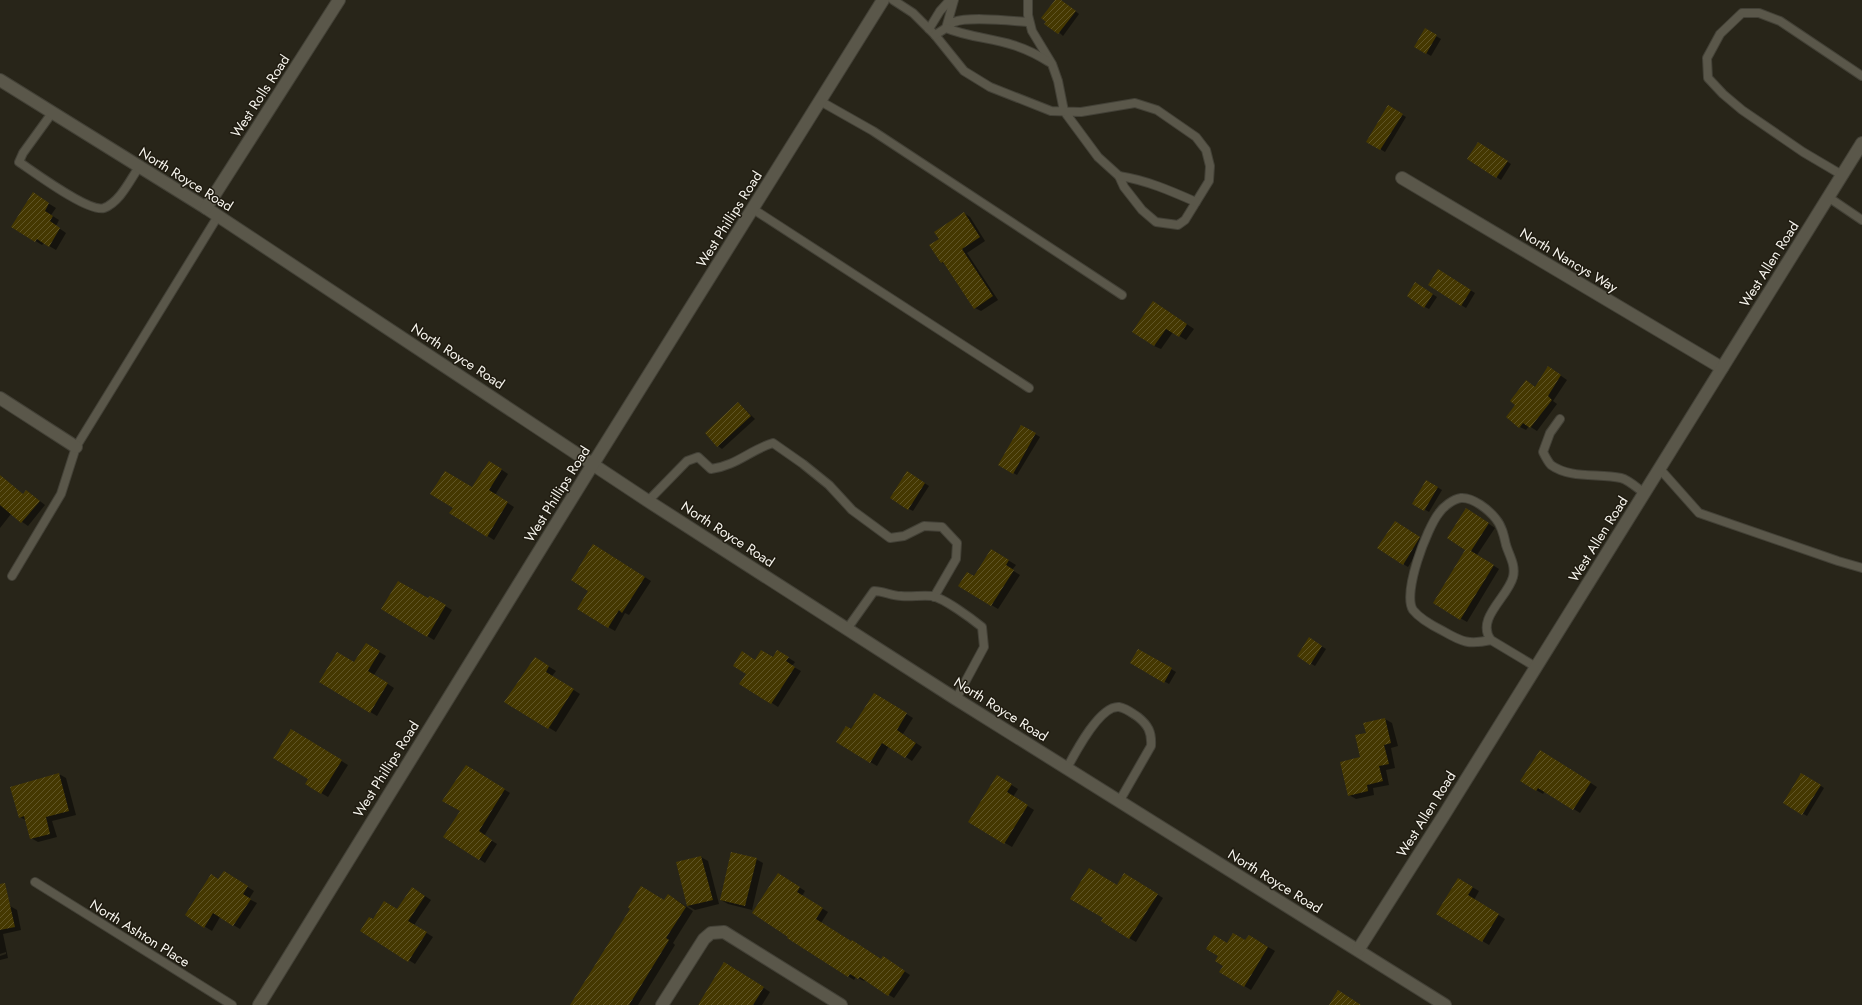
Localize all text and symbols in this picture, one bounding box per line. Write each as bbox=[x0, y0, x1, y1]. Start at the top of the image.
street label: West Rolls Road bbox=[226, 51, 294, 141]
street label: North Royce Road bbox=[135, 142, 237, 216]
street label: West Phillips Road bbox=[691, 167, 767, 271]
street label: West Allen Road bbox=[1735, 217, 1803, 311]
street label: North Nancys Way bbox=[1516, 223, 1622, 298]
street label: North Royce Road bbox=[407, 318, 509, 394]
street label: West Phillips Road bbox=[519, 442, 595, 546]
street label: West Allen Road bbox=[1564, 492, 1632, 586]
street label: North Royce Road bbox=[677, 496, 779, 572]
street label: North Royce Road bbox=[950, 672, 1052, 746]
street label: West Phillips Road bbox=[348, 717, 424, 821]
street label: West Allen Road bbox=[1392, 767, 1460, 861]
street label: North Royce Road bbox=[1224, 844, 1326, 918]
street label: North Ashton Place bbox=[86, 894, 194, 972]

